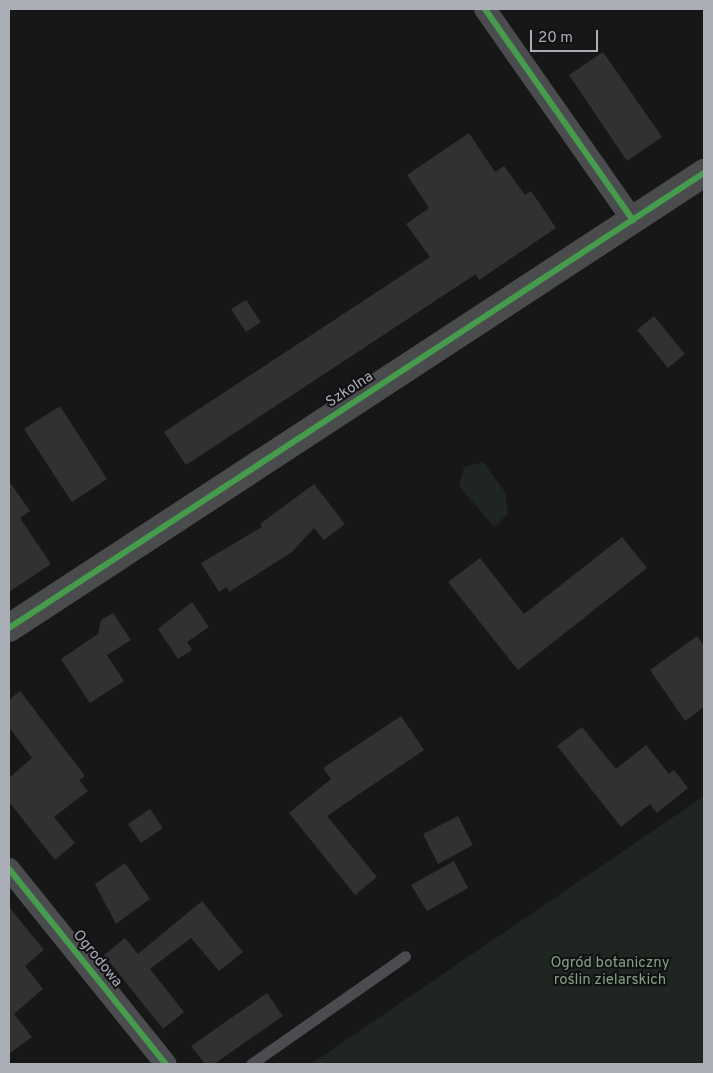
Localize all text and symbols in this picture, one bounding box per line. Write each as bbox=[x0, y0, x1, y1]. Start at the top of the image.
scale bar bbox=[533, 20, 600, 52]
text: 20 m bbox=[538, 29, 573, 48]
street label: Szkolna bbox=[323, 368, 377, 412]
street label: Ogrodowa bbox=[68, 927, 126, 991]
park label: Ogród botaniczny roślin zielarskich bbox=[550, 954, 670, 989]

